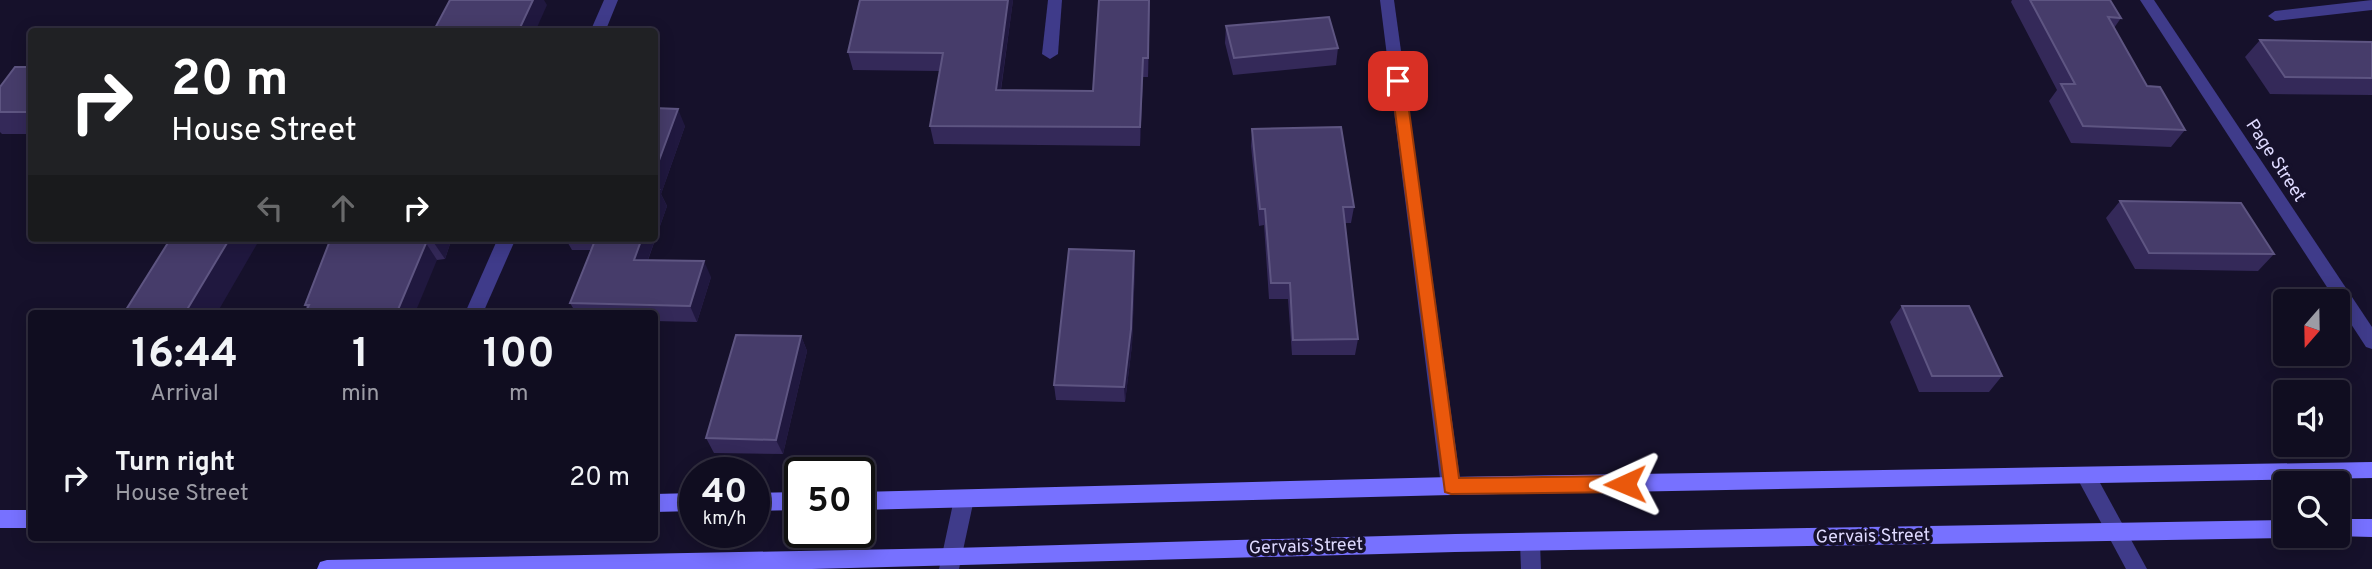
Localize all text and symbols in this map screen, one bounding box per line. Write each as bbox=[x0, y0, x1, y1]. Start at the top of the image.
text: 20 m bbox=[171, 51, 288, 113]
pin bbox=[1368, 51, 1428, 111]
icon: right bbox=[56, 56, 147, 147]
icon: arrive bbox=[1379, 62, 1417, 100]
text: House Street bbox=[171, 112, 357, 152]
street label: Page Street bbox=[2240, 115, 2310, 207]
icon: left bbox=[251, 189, 289, 227]
icon: ahead bbox=[324, 189, 362, 227]
icon: right bbox=[397, 189, 435, 227]
north arrow bbox=[2273, 289, 2350, 366]
map controls bbox=[2273, 289, 2350, 548]
text: 16:44 bbox=[131, 329, 238, 382]
text: 1 bbox=[352, 329, 369, 382]
text: 100 bbox=[483, 329, 555, 382]
text: Arrival bbox=[150, 380, 219, 409]
text: min bbox=[341, 380, 379, 409]
text: m bbox=[509, 380, 528, 409]
button: sound bbox=[2273, 380, 2350, 457]
text: Turn right bbox=[115, 447, 235, 480]
position arrow bbox=[1588, 447, 1662, 521]
speed limit sign: 50 bbox=[784, 457, 875, 548]
icon: right bbox=[56, 459, 94, 497]
text: 20 m bbox=[569, 462, 630, 495]
text: 40 bbox=[702, 471, 747, 515]
button: search bbox=[2273, 471, 2350, 548]
text: House Street bbox=[115, 480, 249, 509]
text: km/h bbox=[703, 508, 746, 531]
street label: Gervais Street bbox=[1816, 525, 1930, 549]
street label: Gervais Street bbox=[1248, 534, 1364, 560]

